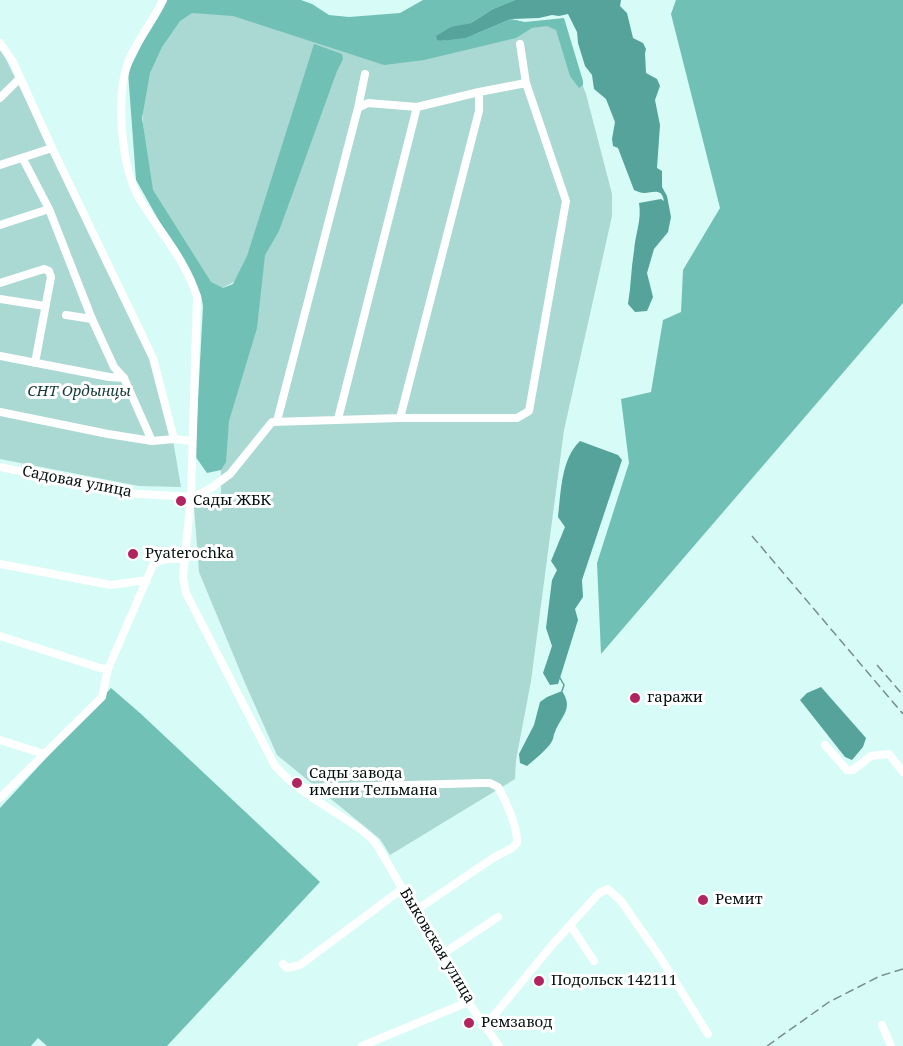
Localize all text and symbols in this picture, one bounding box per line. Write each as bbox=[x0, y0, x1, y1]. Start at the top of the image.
park label: СНТ Ордынцы bbox=[27, 383, 131, 401]
street label: Садовая улица bbox=[21, 463, 133, 501]
place label: Сады ЖБК bbox=[193, 492, 271, 510]
marker: Сады ЖБК bbox=[174, 494, 188, 508]
place label: Pyaterochka bbox=[145, 545, 234, 563]
marker: Pyaterochka bbox=[126, 547, 140, 561]
place label: гаражи bbox=[647, 689, 703, 707]
marker: гаражи bbox=[628, 691, 642, 705]
place label: Сады завода имени Тельмана bbox=[309, 765, 438, 800]
marker: Сады завода имени Тельмана bbox=[290, 776, 304, 790]
street label: Быковская улица bbox=[396, 885, 478, 1007]
place label: Ремит bbox=[715, 891, 763, 909]
marker: Ремит bbox=[696, 893, 710, 907]
place label: Подольск 142111 bbox=[551, 972, 677, 990]
marker: Подольск 142111 bbox=[532, 974, 546, 988]
place label: Ремзавод bbox=[481, 1014, 552, 1032]
marker: Ремзавод bbox=[462, 1016, 476, 1030]

